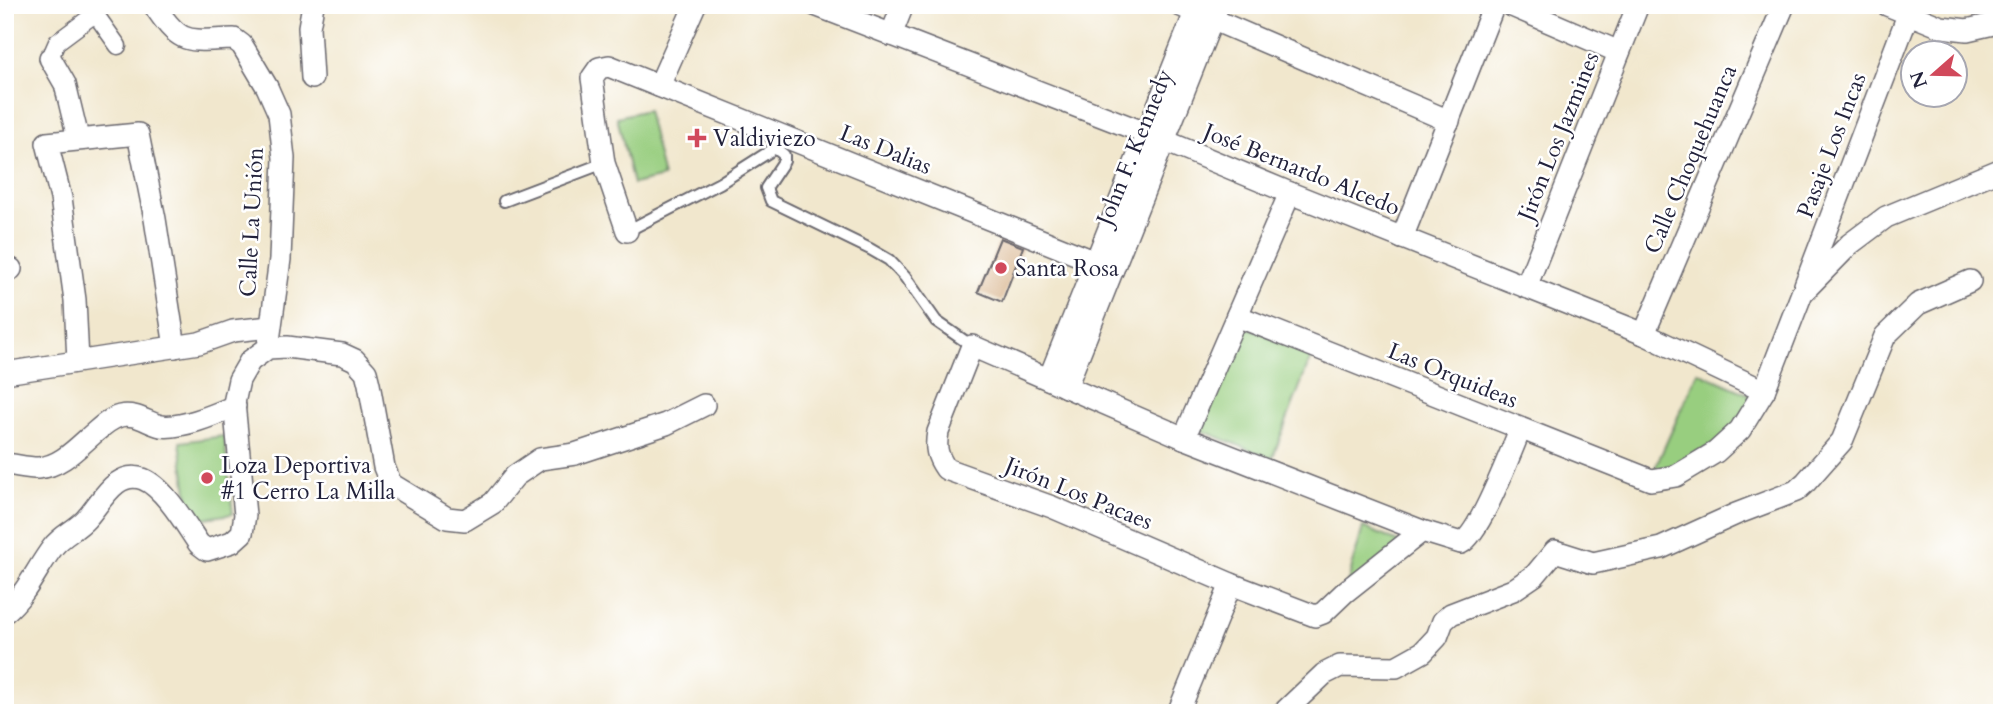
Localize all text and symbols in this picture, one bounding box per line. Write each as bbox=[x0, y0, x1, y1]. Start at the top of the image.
north arrow bbox=[1898, 38, 1968, 108]
street label: Jirón Los Jazmines bbox=[1509, 47, 1606, 228]
street label: Calle Choquehuanca bbox=[1637, 60, 1744, 258]
street label: John F. Kennedy bbox=[1088, 65, 1180, 233]
text: N bbox=[1904, 67, 1934, 92]
street label: Pasaje Los Incas bbox=[1789, 68, 1873, 222]
street label: José Bernardo Alcedo bbox=[1196, 115, 1405, 223]
street label: Las Dalias bbox=[835, 117, 936, 182]
place label: Valdiviezo bbox=[713, 123, 816, 154]
marker: Valdiviezo bbox=[687, 128, 707, 148]
street label: Calle La Unión bbox=[232, 146, 271, 298]
place label: Santa Rosa bbox=[1015, 253, 1119, 284]
marker: Santa Rosa bbox=[993, 260, 1009, 276]
street label: Las Orquideas bbox=[1383, 335, 1522, 416]
street label: Jirón Los Pacaes bbox=[998, 449, 1157, 537]
place label: Loza Deportiva #1 Cerro La Milla bbox=[221, 450, 396, 507]
marker: Loza Deportiva #1 Cerro La Milla bbox=[199, 470, 215, 486]

